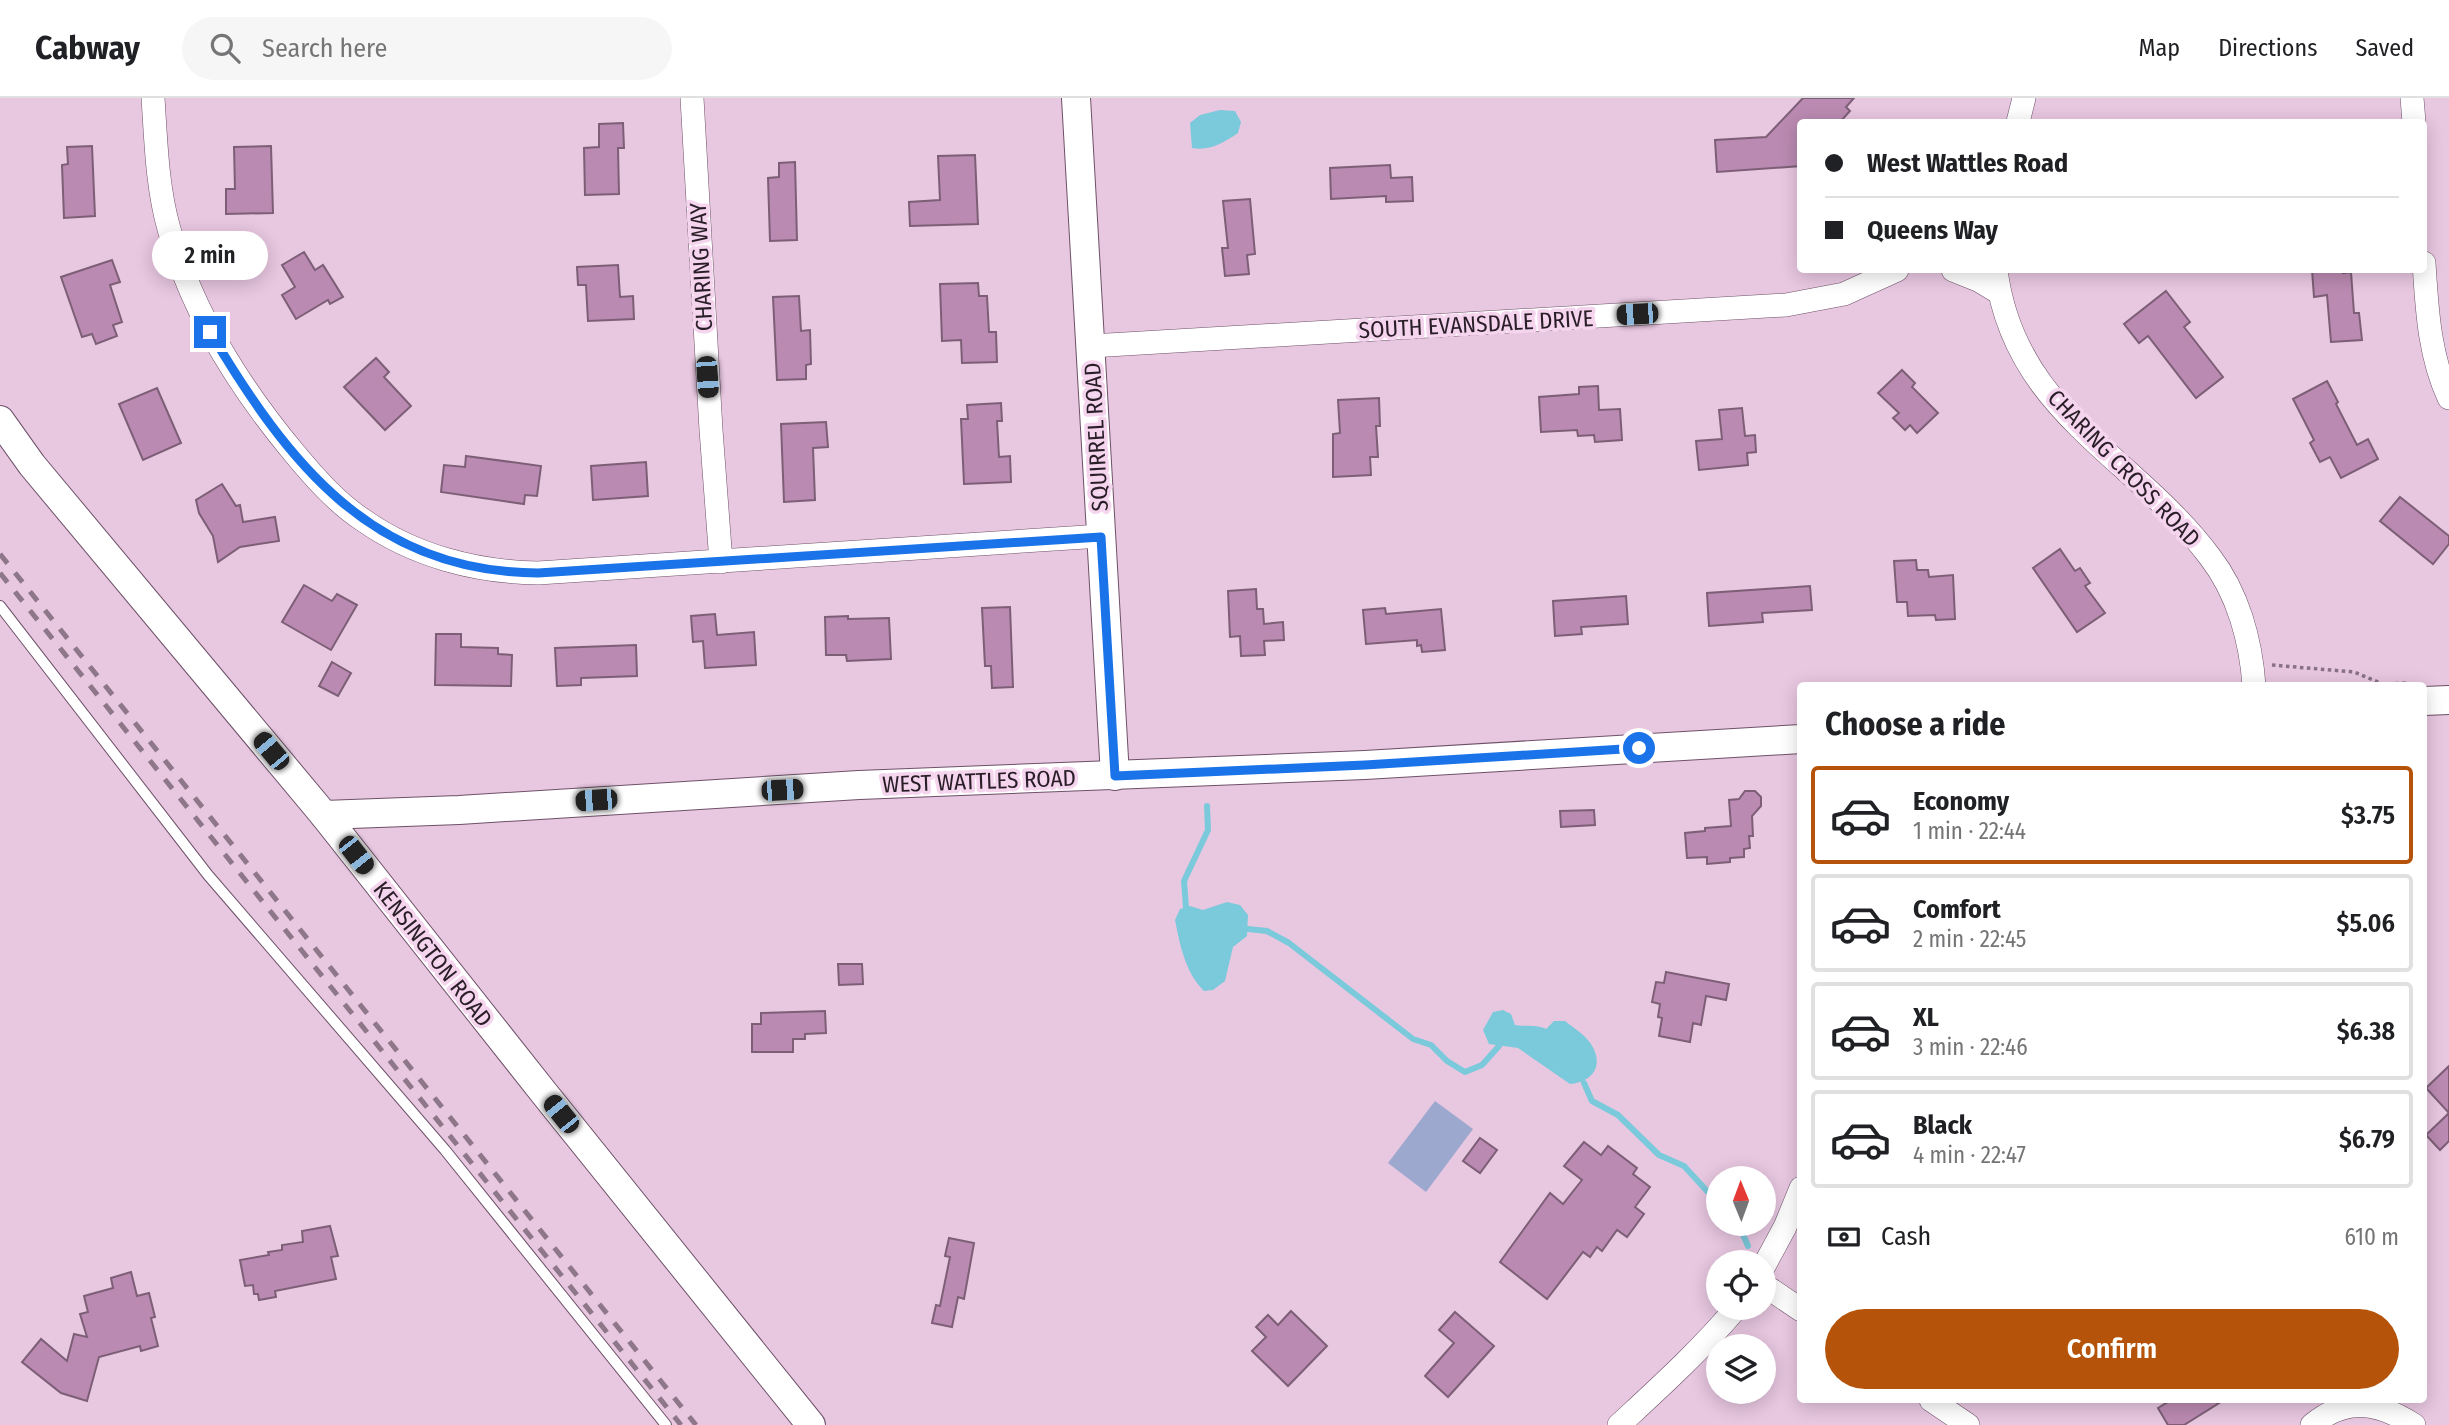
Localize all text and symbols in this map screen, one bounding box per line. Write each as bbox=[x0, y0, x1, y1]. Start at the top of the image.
search box bbox=[182, 17, 672, 80]
text: Cabway bbox=[35, 28, 140, 68]
icon: search bbox=[206, 29, 244, 67]
text: Search here bbox=[262, 33, 387, 64]
text: Map bbox=[2139, 34, 2180, 62]
text: Directions bbox=[2218, 34, 2317, 62]
text: Saved bbox=[2355, 34, 2414, 62]
text: West Wattles Road bbox=[1867, 148, 2068, 179]
street label: CHARING WAY bbox=[684, 202, 718, 332]
text: Queens Way bbox=[1867, 215, 1998, 246]
callout: 2 min bbox=[152, 230, 268, 280]
text: 2 min bbox=[184, 241, 236, 269]
car bbox=[1616, 302, 1659, 326]
street label: SOUTH EVANSDALE DRIVE bbox=[1358, 304, 1594, 344]
route end bbox=[194, 316, 226, 348]
car bbox=[696, 355, 719, 399]
street label: SQUIRREL ROAD bbox=[1078, 362, 1114, 512]
street label: CHARING CROSS ROAD bbox=[2042, 384, 2206, 552]
text: Choose a ride bbox=[1825, 705, 2006, 743]
car bbox=[250, 728, 293, 774]
route start bbox=[1623, 732, 1655, 764]
street label: WEST WATTLES ROAD bbox=[882, 764, 1076, 798]
car bbox=[761, 778, 804, 802]
icon: car bbox=[1829, 784, 1892, 847]
text: Economy bbox=[1913, 786, 2009, 817]
car bbox=[575, 788, 618, 812]
text: $3.75 bbox=[2341, 800, 2395, 831]
text: 1 min · 22:44 bbox=[1913, 817, 2026, 845]
car bbox=[335, 832, 378, 878]
street label: KENSINGTON ROAD bbox=[368, 876, 498, 1032]
icon: car bbox=[1829, 892, 1892, 955]
text: Comfort bbox=[1913, 894, 2001, 925]
text: $5.06 bbox=[2337, 908, 2395, 939]
text: 2 min · 22:45 bbox=[1913, 925, 2026, 953]
icon: car bbox=[1829, 1000, 1892, 1063]
text: XL bbox=[1913, 1002, 1939, 1033]
text: $6.38 bbox=[2337, 1016, 2395, 1047]
text: 3 min · 22:46 bbox=[1913, 1033, 2028, 1061]
car bbox=[540, 1091, 583, 1137]
icon: car bbox=[1829, 1108, 1892, 1171]
text: Black bbox=[1913, 1110, 1972, 1141]
text: $6.79 bbox=[2339, 1124, 2395, 1155]
text: 4 min · 22:47 bbox=[1913, 1141, 2026, 1169]
north arrow bbox=[1706, 1166, 1776, 1236]
map controls bbox=[1706, 1166, 1776, 1404]
icon: cash bbox=[1825, 1218, 1863, 1256]
text: Cash bbox=[1881, 1221, 1931, 1252]
text: 610 m bbox=[2345, 1223, 2399, 1251]
button: locate bbox=[1706, 1250, 1776, 1320]
button: Confirm bbox=[1825, 1309, 2399, 1389]
button: layers bbox=[1706, 1334, 1776, 1404]

